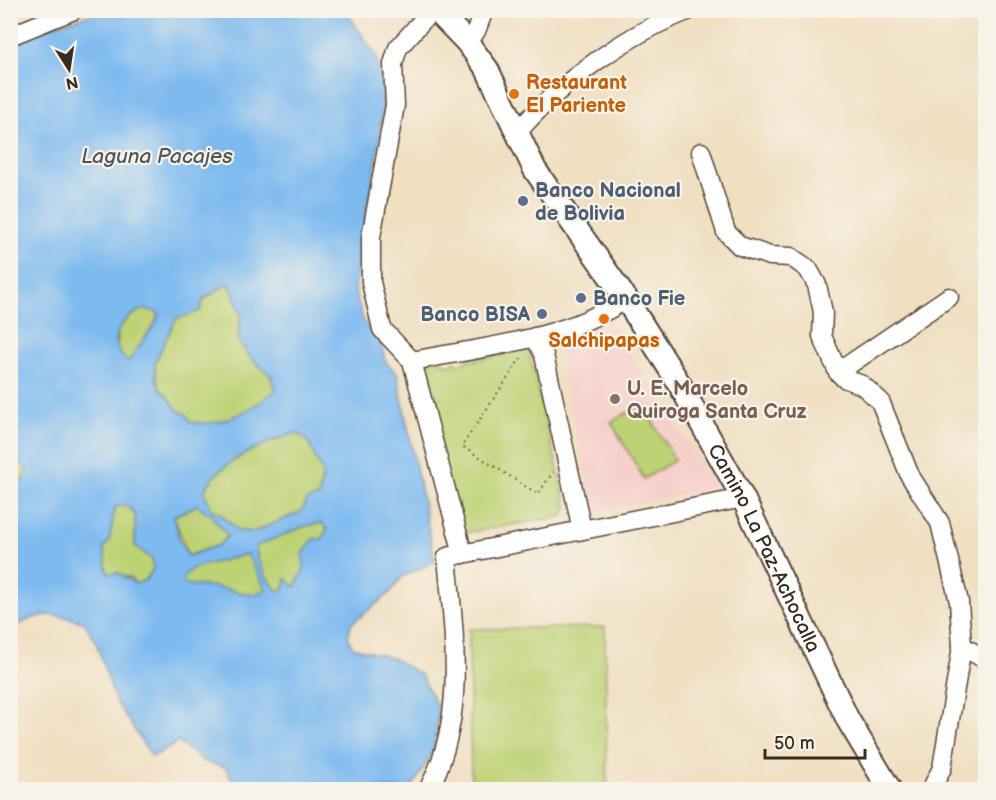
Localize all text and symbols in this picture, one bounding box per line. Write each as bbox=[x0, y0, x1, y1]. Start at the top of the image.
north arrow bbox=[39, 39, 99, 99]
place label: Restaurant El Pariente bbox=[526, 71, 627, 118]
text: N bbox=[64, 72, 80, 93]
marker: Restaurant El Pariente bbox=[507, 87, 521, 101]
water label: Laguna Pacajes bbox=[81, 144, 233, 169]
place label: Banco Nacional de Bolivia bbox=[535, 179, 681, 226]
marker: Banco Nacional de Bolivia bbox=[516, 194, 530, 208]
place label: Banco Fie bbox=[593, 287, 685, 311]
marker: Banco Fie bbox=[574, 291, 588, 305]
place label: Banco BISA bbox=[420, 303, 531, 327]
marker: Banco BISA bbox=[535, 307, 549, 321]
marker: Salchipapas bbox=[597, 312, 611, 326]
place label: Salchipapas bbox=[548, 329, 660, 353]
place label: U. E. Marcelo Quiroga Santa Cruz bbox=[627, 377, 807, 424]
marker: U. E. Marcelo Quiroga Santa Cruz bbox=[608, 392, 622, 406]
street label: Camino La Paz-Achocalla bbox=[702, 440, 825, 656]
scale bar bbox=[765, 722, 866, 760]
text: 50 m bbox=[774, 733, 815, 754]

